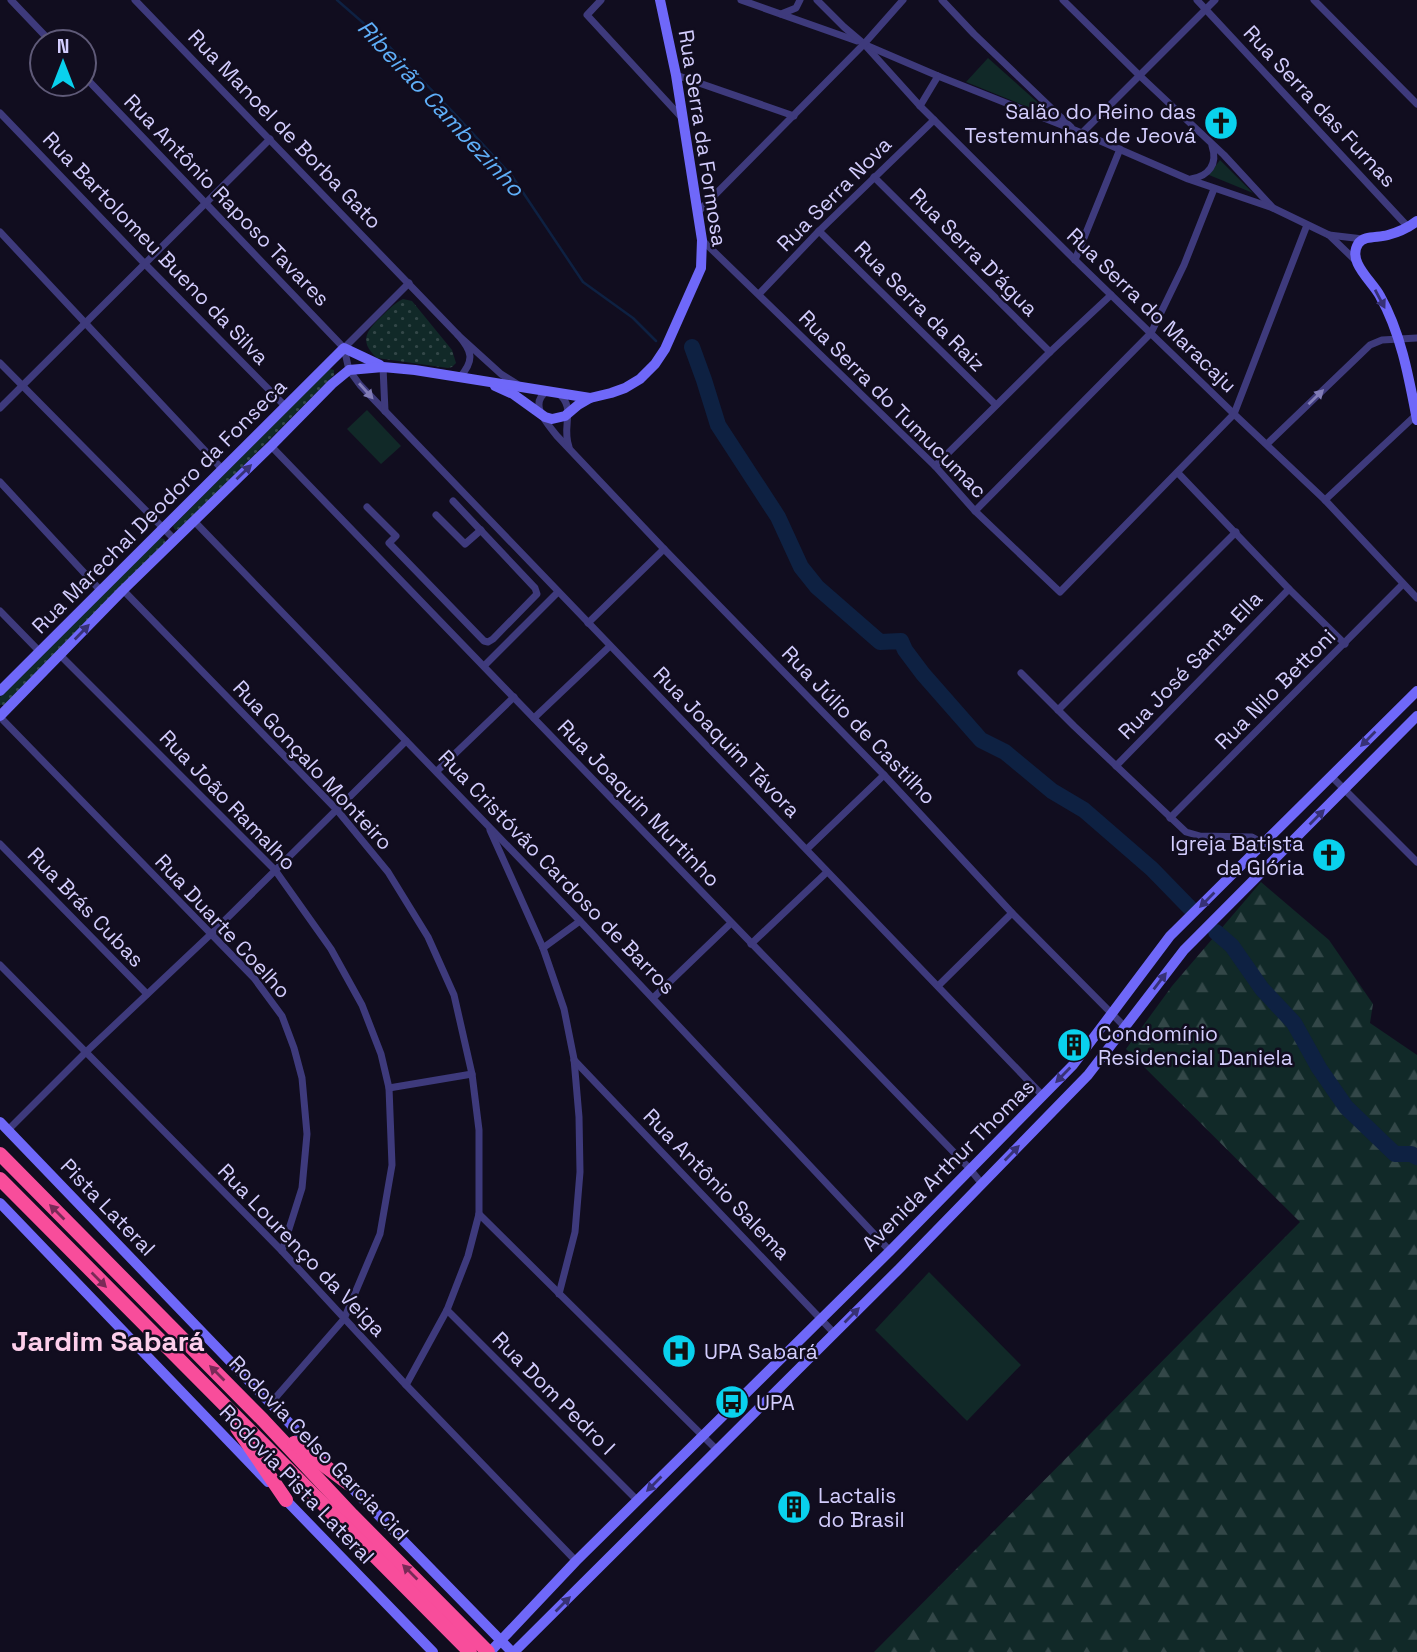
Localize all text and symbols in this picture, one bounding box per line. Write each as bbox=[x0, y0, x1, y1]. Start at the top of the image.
water label: Ribeirão Cambezinho bbox=[351, 13, 531, 203]
street label: Rua Serra das Furnas bbox=[1238, 19, 1402, 193]
street label: Rua Manoel de Borba Gato bbox=[182, 23, 388, 235]
north arrow bbox=[28, 28, 98, 98]
street label: Rua Serra da Formosa bbox=[673, 28, 733, 248]
text: N bbox=[57, 34, 69, 59]
street label: Rua Antônio Raposo Tavares bbox=[118, 88, 336, 312]
place label: Salão do Reino das Testemunhas de Jeová bbox=[965, 98, 1196, 149]
church icon: Salão do Reino das Testemunhas de Jeová bbox=[1202, 104, 1240, 142]
street label: Rua Bartolomeu Bueno da Silva bbox=[37, 126, 275, 370]
street label: Rua Serra Nova bbox=[771, 131, 897, 257]
street label: Rua Serra D'água bbox=[904, 182, 1044, 322]
street label: Rua Serra do Maracaju bbox=[1061, 222, 1243, 398]
street label: Rua Serra da Raiz bbox=[849, 235, 991, 377]
one-way arrow bbox=[1374, 289, 1386, 309]
street label: Rua Serra do Tumucumac bbox=[793, 304, 993, 504]
street label: Rua Marechal Deodoro da Fonseca bbox=[26, 373, 292, 639]
one-way arrow bbox=[358, 382, 374, 400]
one-way arrow bbox=[1307, 389, 1324, 405]
one-way arrow bbox=[236, 464, 252, 480]
street label: Rua José Santa Ella bbox=[1112, 585, 1268, 745]
street label: Rua Nilo Bettoni bbox=[1209, 623, 1341, 755]
one-way arrow bbox=[74, 624, 90, 641]
street label: Rua Júlio de Castilho bbox=[776, 640, 942, 810]
street label: Rua Joaquim Távora bbox=[648, 661, 806, 823]
street label: Rua Gonçalo Monteiro bbox=[227, 674, 399, 856]
street label: Rua Joaquin Murtinho bbox=[552, 714, 726, 892]
street label: Rua João Ramalho bbox=[154, 724, 302, 876]
one-way arrow bbox=[1360, 731, 1377, 748]
street label: Rua Cristóvão Cardoso de Barros bbox=[433, 744, 681, 1000]
one-way arrow bbox=[1308, 809, 1325, 825]
place label: Igreja Batista da Glória bbox=[1170, 830, 1304, 881]
church icon: Igreja Batista da Glória bbox=[1310, 836, 1348, 874]
street label: Rua Brás Cubas bbox=[22, 841, 150, 973]
street label: Rua Duarte Coelho bbox=[149, 848, 297, 1004]
one-way arrow bbox=[1199, 891, 1216, 907]
one-way arrow bbox=[1152, 972, 1166, 990]
place label: Condomínio Residencial Daniela bbox=[1098, 1020, 1293, 1071]
building icon: Condomínio Residencial Daniela bbox=[1055, 1026, 1093, 1064]
one-way arrow bbox=[1056, 1066, 1072, 1083]
street label: Avenida Arthur Thomas bbox=[856, 1073, 1040, 1257]
street label: Rua Antônio Salema bbox=[638, 1103, 796, 1265]
one-way arrow bbox=[1003, 1145, 1019, 1162]
street label: Pista Lateral bbox=[55, 1153, 161, 1261]
street label: Rua Lourenço da Veiga bbox=[212, 1158, 392, 1342]
one-way arrow bbox=[49, 1204, 65, 1220]
one-way arrow bbox=[91, 1271, 108, 1288]
one-way arrow bbox=[844, 1307, 860, 1323]
district label: Jardim Sabará bbox=[11, 1323, 205, 1359]
street label: Rua Dom Pedro I bbox=[487, 1326, 621, 1460]
hospital icon: UPA Sabará bbox=[660, 1332, 698, 1370]
place label: UPA Sabará bbox=[704, 1338, 818, 1365]
street label: Rodovia Celso Garcia Cid bbox=[223, 1350, 415, 1546]
one-way arrow bbox=[209, 1365, 226, 1382]
bus stop icon: UPA bbox=[713, 1383, 751, 1421]
place label: UPA bbox=[756, 1389, 795, 1416]
street label: Rodovia Pista Lateral bbox=[214, 1399, 380, 1569]
one-way arrow bbox=[645, 1476, 662, 1493]
place label: Lactalis do Brasil bbox=[818, 1482, 905, 1533]
building icon: Lactalis do Brasil bbox=[775, 1488, 813, 1526]
one-way arrow bbox=[402, 1564, 418, 1581]
one-way arrow bbox=[554, 1595, 571, 1612]

